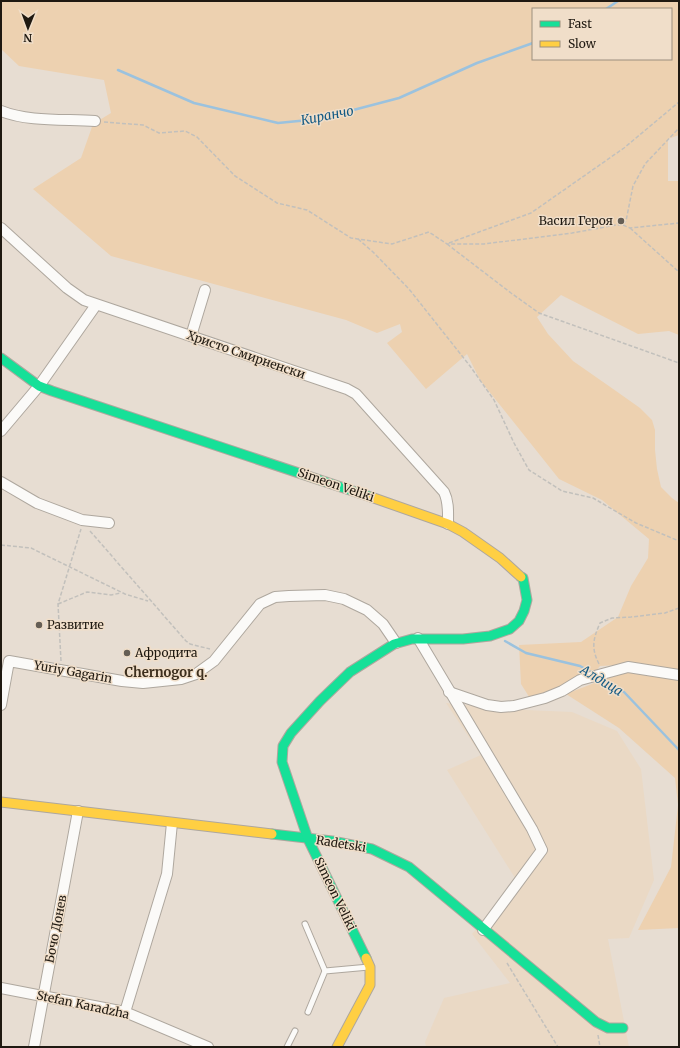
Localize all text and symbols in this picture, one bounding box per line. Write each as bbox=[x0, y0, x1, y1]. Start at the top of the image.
north arrow bbox=[8, 8, 48, 48]
legend bbox=[532, 8, 672, 60]
text: Fast bbox=[568, 16, 592, 31]
text: N bbox=[23, 31, 32, 45]
text: Slow bbox=[568, 36, 597, 51]
water label: Киранчо bbox=[299, 102, 355, 129]
place label: Васил Героя bbox=[539, 213, 613, 228]
marker: Васил Героя bbox=[616, 216, 626, 226]
street label: Христо Смирненски bbox=[185, 327, 307, 382]
street label: Simeon Veliki bbox=[296, 464, 376, 505]
place label: Развитие bbox=[47, 617, 104, 632]
marker: Развитие bbox=[34, 620, 44, 630]
place label: Афродита bbox=[134, 645, 198, 660]
marker: Афродита bbox=[122, 648, 132, 658]
street label: Yuriy Gagarin bbox=[32, 657, 114, 686]
water label: Алдица bbox=[576, 661, 626, 700]
district label: Chernogor q. bbox=[124, 664, 208, 681]
street label: Radetski bbox=[315, 832, 367, 855]
street label: Simeon Veliki bbox=[311, 855, 360, 933]
street label: Бочо Донев bbox=[42, 893, 69, 964]
street label: Stefan Karadzha bbox=[35, 987, 131, 1022]

